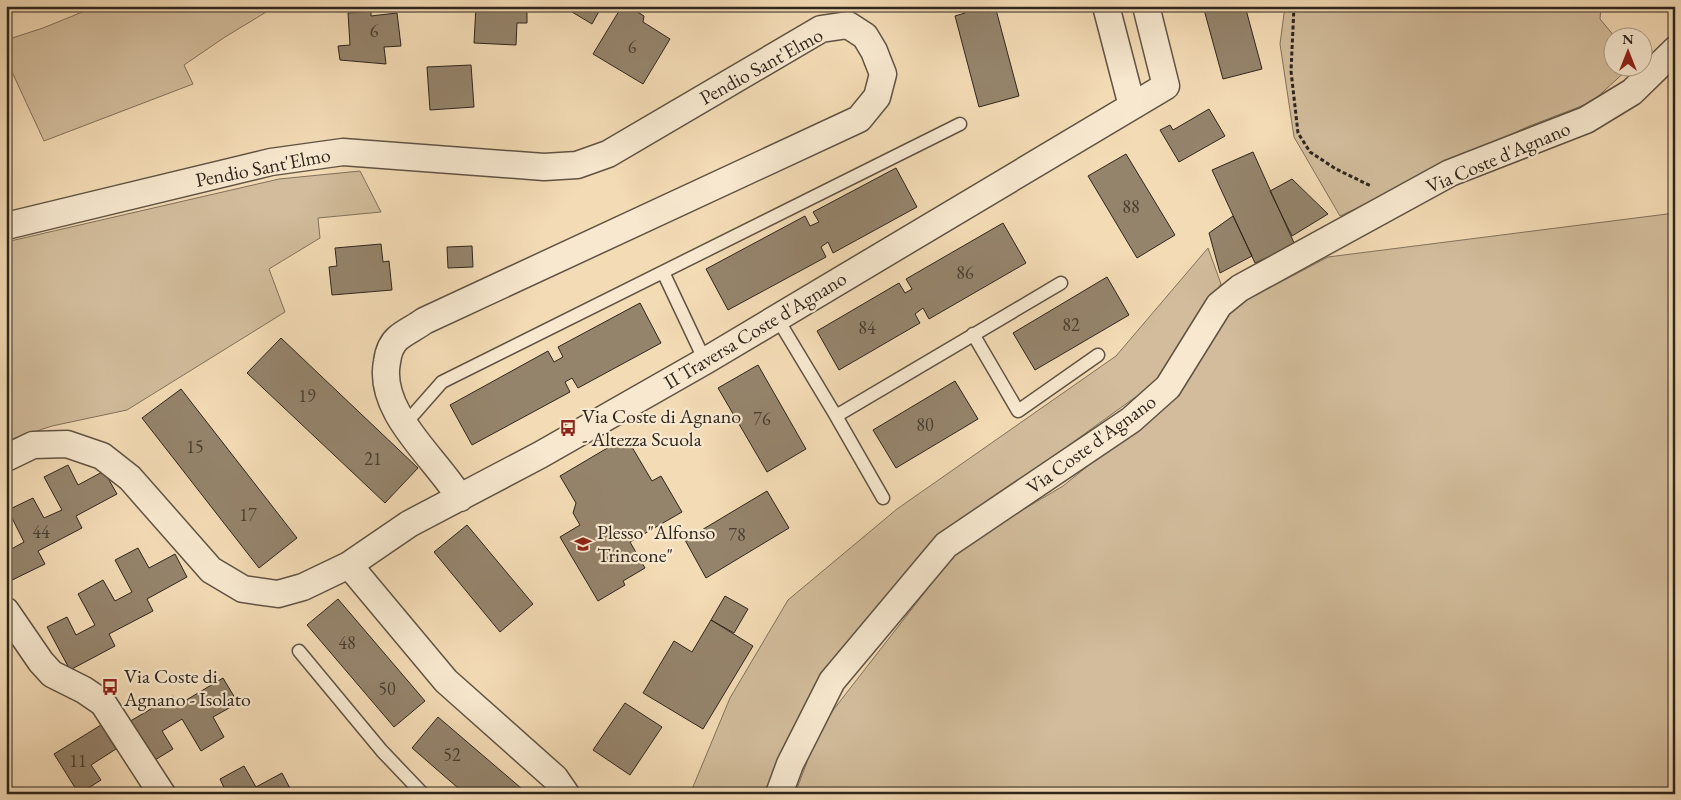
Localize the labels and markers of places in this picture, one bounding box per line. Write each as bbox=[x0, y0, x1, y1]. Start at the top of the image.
place label: Via Coste di Agnano - Altezza Scuola bbox=[582, 403, 741, 452]
bus stop icon: Via Coste di Agnano - Altezza Scuola bbox=[558, 418, 578, 438]
place label: Plesso "Alfonso Trincone" bbox=[597, 519, 715, 568]
school or university icon: Plesso "Alfonso Trincone" bbox=[573, 534, 593, 554]
place label: Via Coste di Agnano - Isolato bbox=[123, 663, 251, 712]
bus stop icon: Via Coste di Agnano - Isolato bbox=[100, 677, 120, 697]

